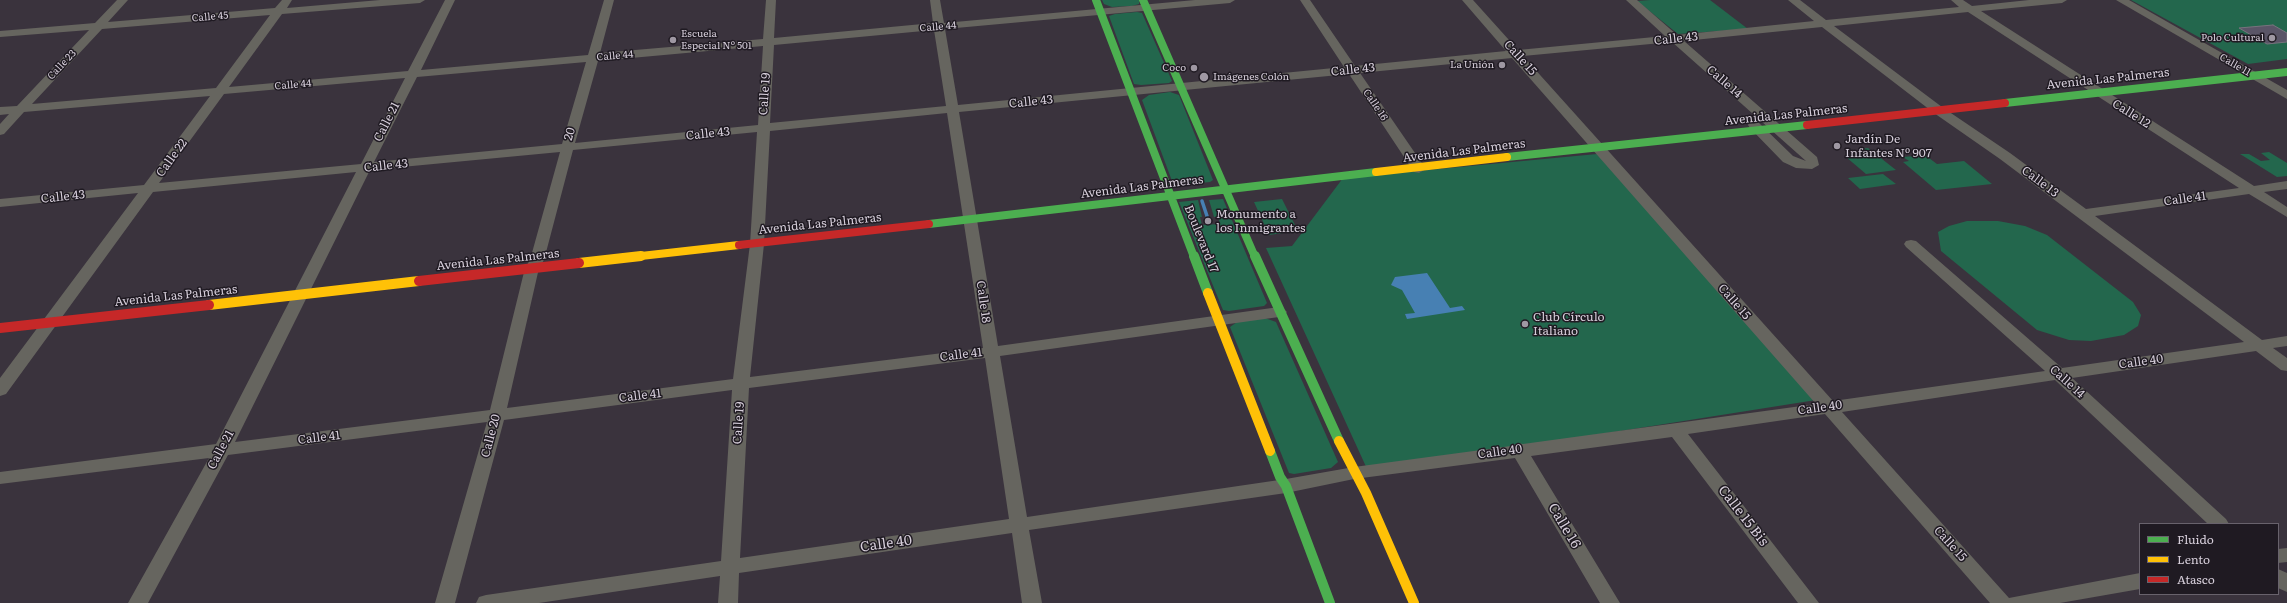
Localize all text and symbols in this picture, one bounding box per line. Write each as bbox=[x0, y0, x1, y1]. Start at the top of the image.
street label: Calle 45 bbox=[191, 9, 229, 25]
street label: Calle 44 bbox=[919, 19, 957, 35]
place label: Escuela Especial Nº 501 bbox=[681, 28, 752, 52]
street label: Calle 43 bbox=[1653, 30, 1699, 48]
place label: Polo Cultural bbox=[2201, 32, 2264, 44]
marker: Polo Cultural bbox=[2267, 33, 2277, 43]
marker: Escuela Especial Nº 501 bbox=[668, 35, 678, 45]
street label: Calle 15 bbox=[1501, 37, 1539, 79]
street label: Calle 23 bbox=[45, 48, 79, 82]
street label: Calle 44 bbox=[596, 48, 634, 64]
street label: Calle 11 bbox=[2217, 51, 2253, 79]
place label: La Unión bbox=[1450, 59, 1494, 71]
marker: La Unión bbox=[1497, 60, 1507, 70]
street label: Calle 43 bbox=[1330, 61, 1376, 79]
place label: Coco bbox=[1162, 62, 1186, 74]
marker: Coco bbox=[1189, 63, 1199, 73]
street label: Calle 14 bbox=[1703, 63, 1745, 101]
street label: Avenida Las Palmeras bbox=[2046, 65, 2170, 93]
marker: Imágenes Colón bbox=[1198, 71, 1210, 83]
place label: Imágenes Colón bbox=[1213, 71, 1289, 83]
street label: Calle 19 bbox=[756, 72, 774, 116]
street label: Calle 44 bbox=[274, 77, 312, 93]
street label: Calle 16 bbox=[1360, 87, 1390, 123]
street label: Calle 43 bbox=[1008, 93, 1054, 111]
street label: Calle 12 bbox=[2109, 97, 2153, 131]
street label: Calle 21 bbox=[371, 100, 403, 144]
street label: Avenida Las Palmeras bbox=[1724, 101, 1848, 129]
street label: Calle 43 bbox=[685, 125, 731, 143]
street label: 20 bbox=[561, 126, 579, 142]
place label: Jardín De Infantes Nº 907 bbox=[1845, 132, 1932, 160]
street label: Calle 22 bbox=[153, 136, 191, 180]
street label: Avenida Las Palmeras bbox=[1402, 136, 1526, 166]
marker: Jardín De Infantes Nº 907 bbox=[1832, 141, 1842, 151]
street label: Calle 43 bbox=[363, 157, 409, 175]
street label: Calle 13 bbox=[2019, 163, 2061, 201]
street label: Avenida Las Palmeras bbox=[1080, 172, 1204, 202]
street label: Calle 43 bbox=[40, 188, 86, 206]
street label: Calle 41 bbox=[2163, 189, 2207, 209]
street label: Boulevard 17 bbox=[1181, 203, 1221, 275]
place label: Monumento a los Inmigrantes bbox=[1216, 207, 1306, 235]
street label: Avenida Las Palmeras bbox=[758, 210, 882, 238]
marker: Monumento a los Inmigrantes bbox=[1203, 216, 1213, 226]
street label: Avenida Las Palmeras bbox=[436, 246, 560, 274]
street label: Calle 18 bbox=[973, 280, 993, 324]
street label: Calle 15 bbox=[1715, 281, 1753, 323]
street label: Avenida Las Palmeras bbox=[114, 282, 238, 310]
place label: Club Círculo Italiano bbox=[1533, 310, 1605, 338]
marker: Club Círculo Italiano bbox=[1520, 319, 1530, 329]
street label: Calle 41 bbox=[939, 345, 983, 365]
street label: Calle 40 bbox=[2118, 352, 2164, 372]
street label: Calle 14 bbox=[2046, 362, 2088, 402]
street label: Calle 41 bbox=[618, 386, 662, 406]
street label: Calle 40 bbox=[1797, 398, 1843, 418]
street label: Calle 19 bbox=[730, 401, 748, 445]
street label: Calle 20 bbox=[478, 413, 504, 459]
street label: Calle 21 bbox=[205, 428, 237, 472]
street label: Calle 41 bbox=[297, 428, 341, 448]
street label: Calle 40 bbox=[1477, 442, 1523, 462]
street label: Calle 15 Bis bbox=[1714, 482, 1772, 550]
street label: Calle 16 bbox=[1544, 500, 1584, 552]
street label: Calle 15 bbox=[1931, 523, 1969, 565]
legend bbox=[2139, 523, 2279, 595]
text: Fluido bbox=[2177, 530, 2214, 548]
street label: Calle 40 bbox=[859, 532, 913, 556]
text: Lento bbox=[2177, 550, 2210, 568]
text: Atasco bbox=[2177, 570, 2215, 588]

